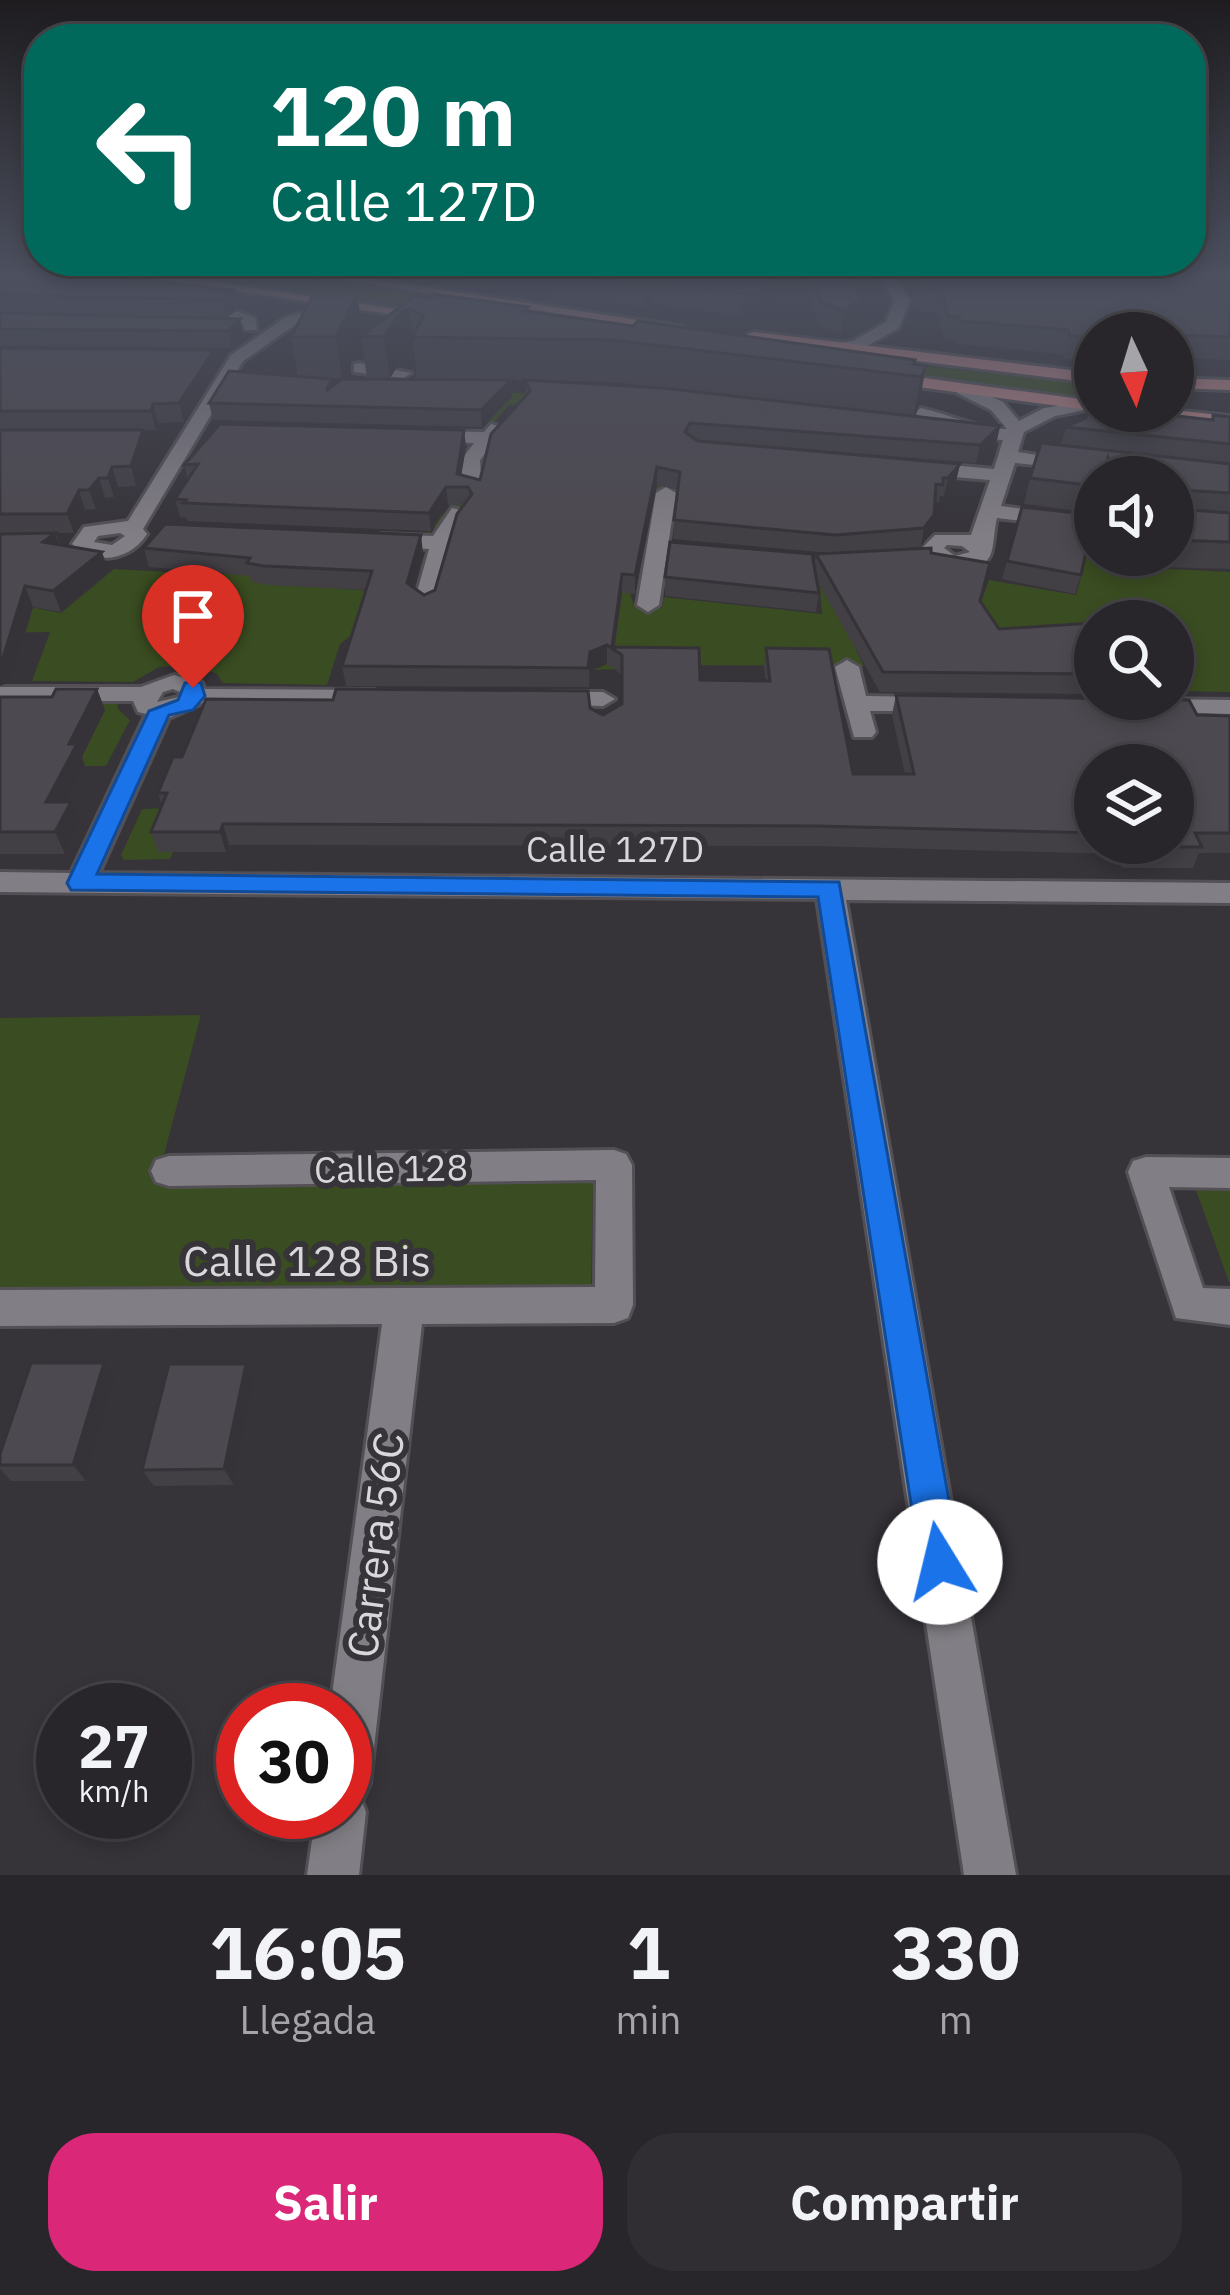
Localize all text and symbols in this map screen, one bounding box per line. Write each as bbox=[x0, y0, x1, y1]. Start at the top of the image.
text: 120 m bbox=[270, 60, 516, 169]
icon: left bbox=[72, 72, 228, 228]
text: Calle 127D bbox=[270, 166, 537, 236]
north arrow bbox=[1074, 312, 1194, 432]
map controls bbox=[1074, 312, 1194, 864]
button: sound bbox=[1074, 456, 1194, 576]
pin bbox=[142, 565, 244, 688]
icon: arrive bbox=[160, 583, 226, 649]
button: search bbox=[1074, 600, 1194, 720]
button: layers bbox=[1074, 744, 1194, 864]
street label: Calle 127D bbox=[526, 825, 704, 872]
street label: Calle 128 bbox=[314, 1143, 468, 1193]
street label: Calle 128 Bis bbox=[183, 1233, 431, 1288]
street label: Carrera 56C bbox=[334, 1429, 416, 1661]
position arrow bbox=[877, 1499, 1003, 1625]
speed limit sign: 30 bbox=[216, 1683, 372, 1839]
text: 27 bbox=[78, 1706, 150, 1785]
text: km/h bbox=[79, 1771, 149, 1810]
text: 16:05 bbox=[209, 1905, 406, 1999]
text: 1 bbox=[627, 1905, 670, 1999]
text: 330 bbox=[891, 1905, 1021, 1999]
text: Llegada bbox=[240, 1994, 376, 2045]
text: min bbox=[616, 1994, 681, 2045]
text: m bbox=[939, 1994, 973, 2045]
button: Salir bbox=[48, 2133, 603, 2271]
button: Compartir bbox=[627, 2133, 1182, 2271]

